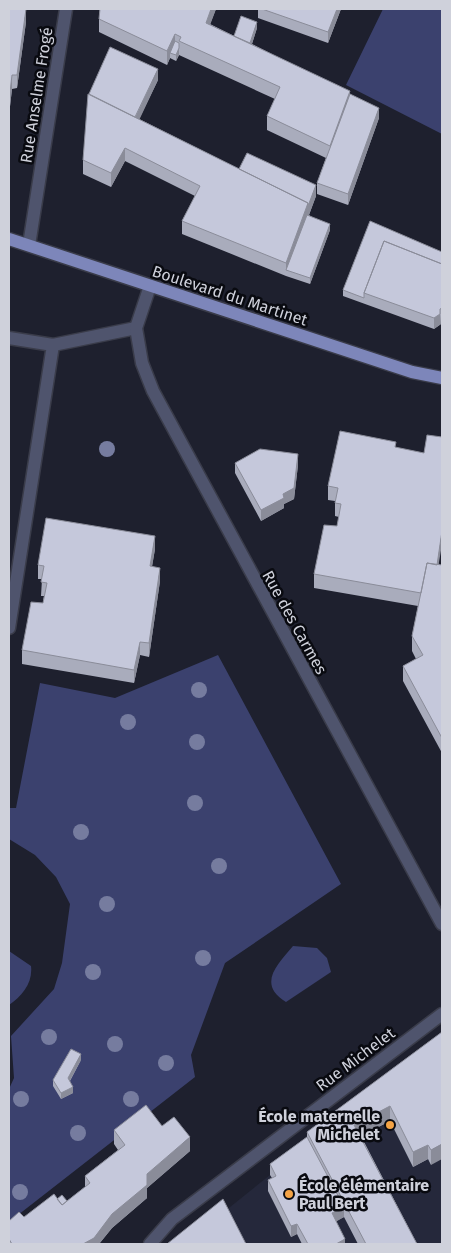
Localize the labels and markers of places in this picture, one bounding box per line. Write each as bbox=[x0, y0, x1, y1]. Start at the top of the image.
place label: École maternelle Michelet bbox=[258, 1106, 381, 1144]
marker: École maternelle Michelet bbox=[384, 1119, 396, 1131]
place label: École élémentaire Paul Bert bbox=[299, 1175, 429, 1213]
marker: École élémentaire Paul Bert bbox=[283, 1188, 295, 1200]

